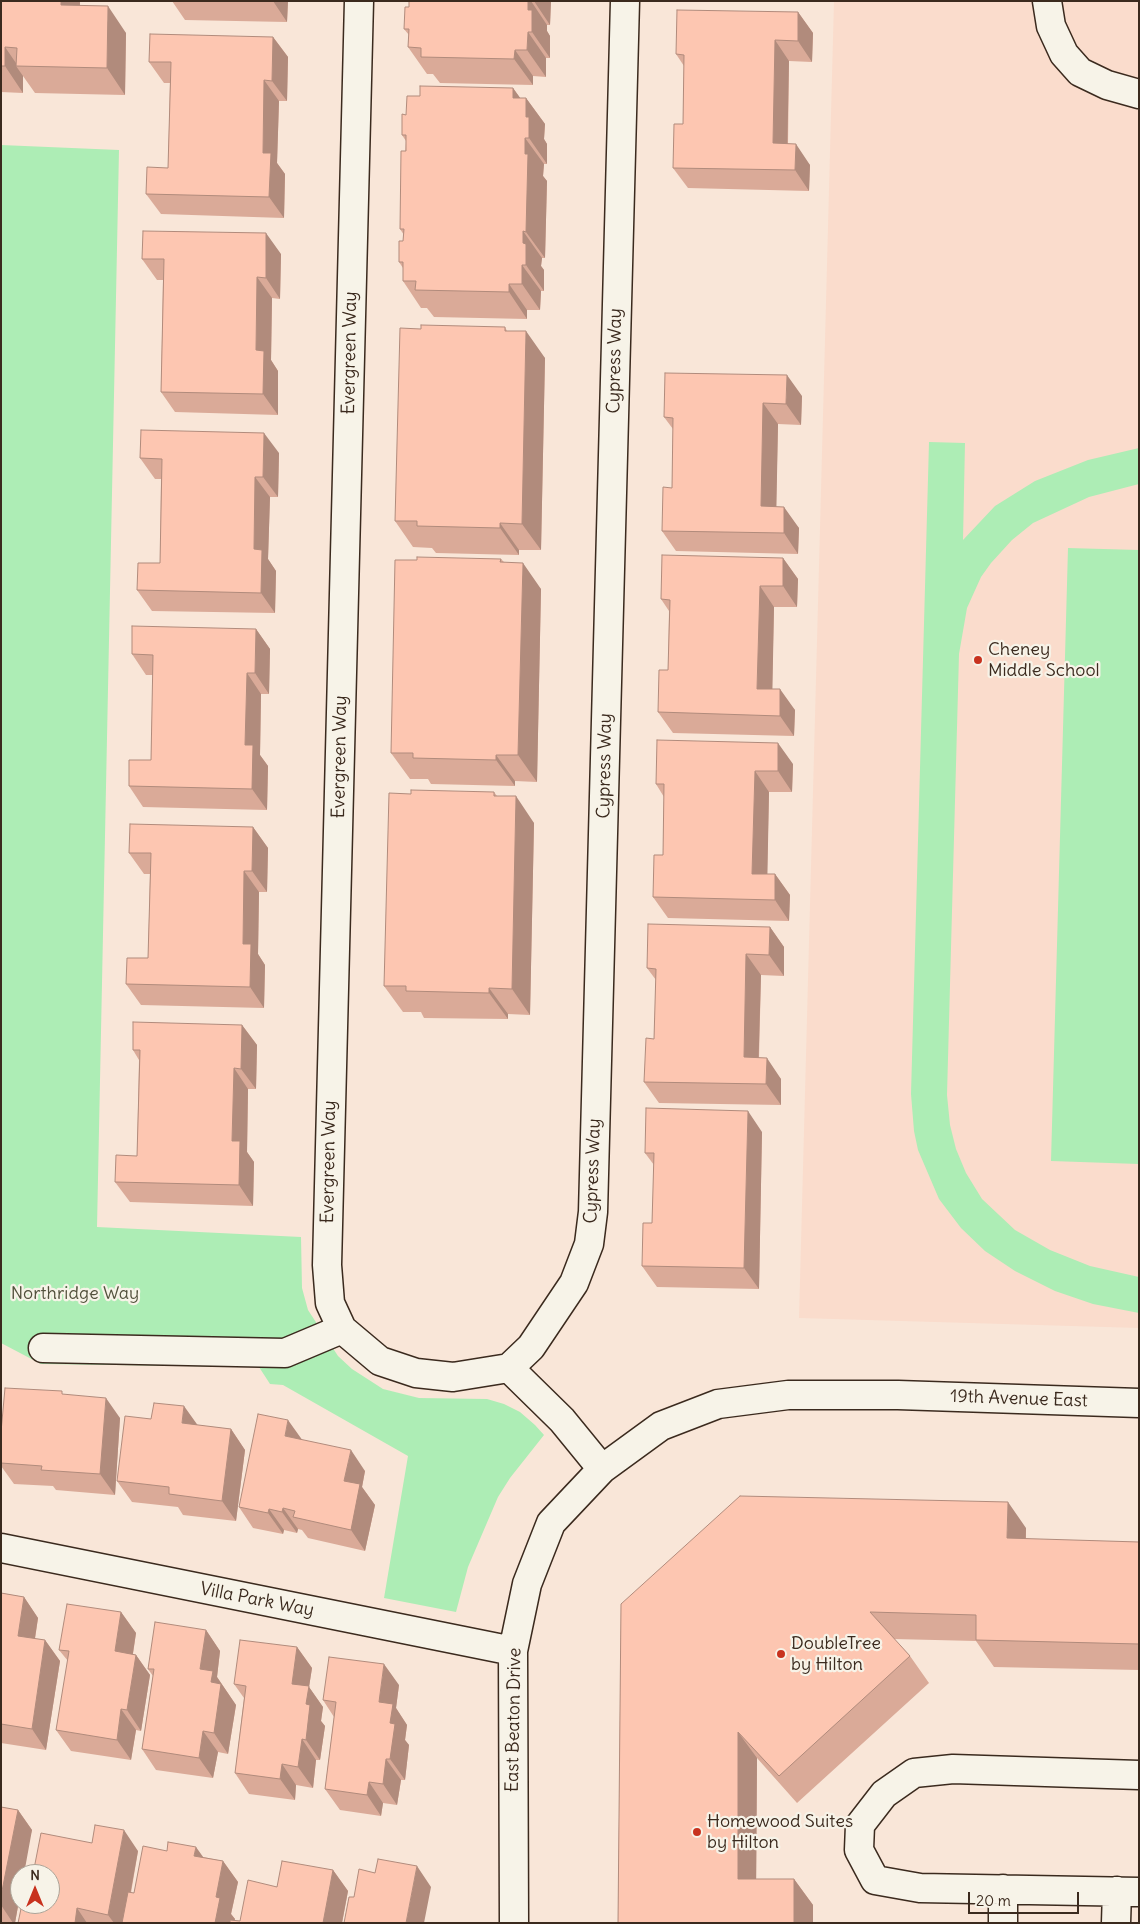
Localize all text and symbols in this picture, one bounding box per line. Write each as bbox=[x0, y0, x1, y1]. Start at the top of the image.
street label: Evergreen Way bbox=[338, 291, 362, 415]
street label: Cypress Way bbox=[603, 308, 627, 414]
place label: Cheney Middle School bbox=[988, 639, 1100, 682]
marker: Cheney Middle School bbox=[972, 654, 984, 666]
street label: Evergreen Way bbox=[328, 695, 352, 819]
street label: Cypress Way bbox=[593, 713, 617, 819]
street label: Evergreen Way bbox=[317, 1100, 341, 1224]
street label: Cypress Way bbox=[580, 1118, 606, 1224]
park label: Northridge Way bbox=[11, 1283, 139, 1305]
street label: 19th Avenue East bbox=[950, 1386, 1088, 1412]
street label: Villa Park Way bbox=[198, 1578, 316, 1622]
place label: DoubleTree by Hilton bbox=[791, 1633, 881, 1676]
street label: East Beaton Drive bbox=[502, 1648, 526, 1792]
marker: DoubleTree by Hilton bbox=[775, 1648, 787, 1660]
place label: Homewood Suites by Hilton bbox=[707, 1811, 853, 1854]
marker: Homewood Suites by Hilton bbox=[691, 1826, 703, 1838]
north arrow bbox=[10, 1864, 60, 1914]
text: N bbox=[30, 1866, 40, 1884]
scale bar bbox=[970, 1882, 1081, 1914]
text: 20 m bbox=[976, 1891, 1011, 1910]

